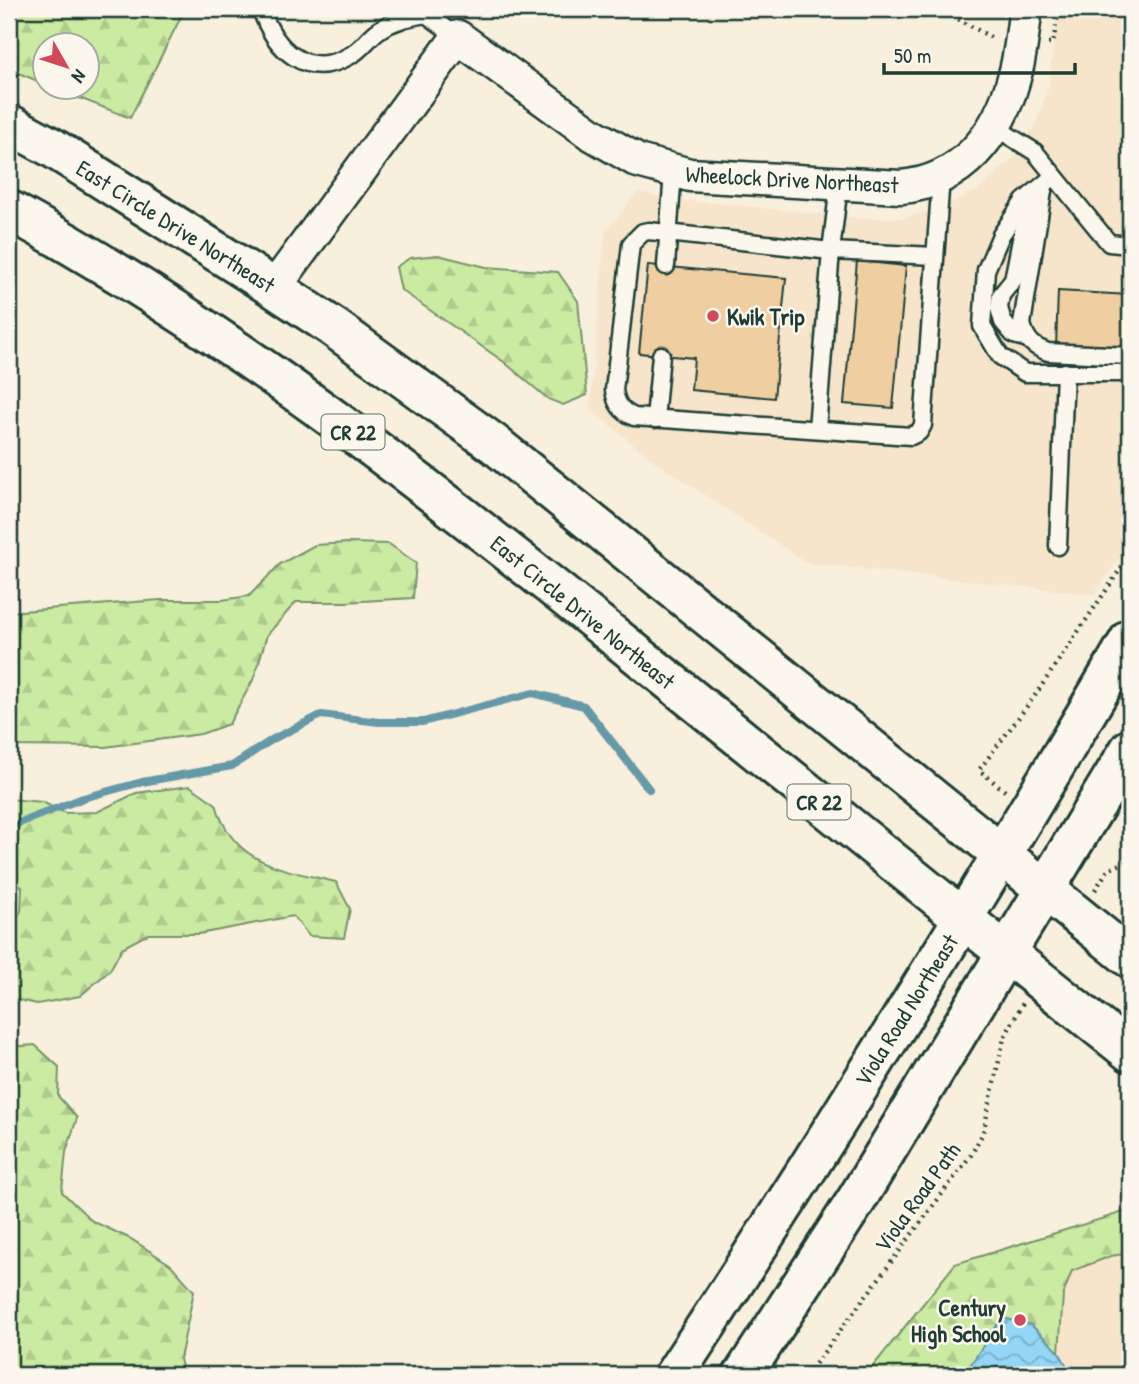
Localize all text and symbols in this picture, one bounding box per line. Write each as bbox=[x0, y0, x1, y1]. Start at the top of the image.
north arrow bbox=[32, 32, 102, 102]
scale bar bbox=[884, 32, 1074, 76]
text: 50 m bbox=[894, 41, 931, 70]
text: N bbox=[66, 65, 92, 89]
street label: East Circle Drive Northeast bbox=[71, 152, 282, 300]
street label: Wheelock Drive Northeast bbox=[685, 158, 900, 200]
place label: Kwik Trip bbox=[727, 301, 804, 333]
marker: Kwik Trip bbox=[705, 308, 721, 324]
road number: CR 22 bbox=[322, 414, 384, 450]
street label: East Circle Drive Northeast bbox=[484, 528, 682, 697]
road number: CR 22 bbox=[788, 784, 850, 820]
street label: Viola Road Northeast bbox=[847, 927, 966, 1092]
street label: Viola Road Path bbox=[867, 1136, 967, 1258]
place label: Century High School bbox=[911, 1292, 1007, 1350]
marker: Century High School bbox=[1012, 1312, 1028, 1328]

